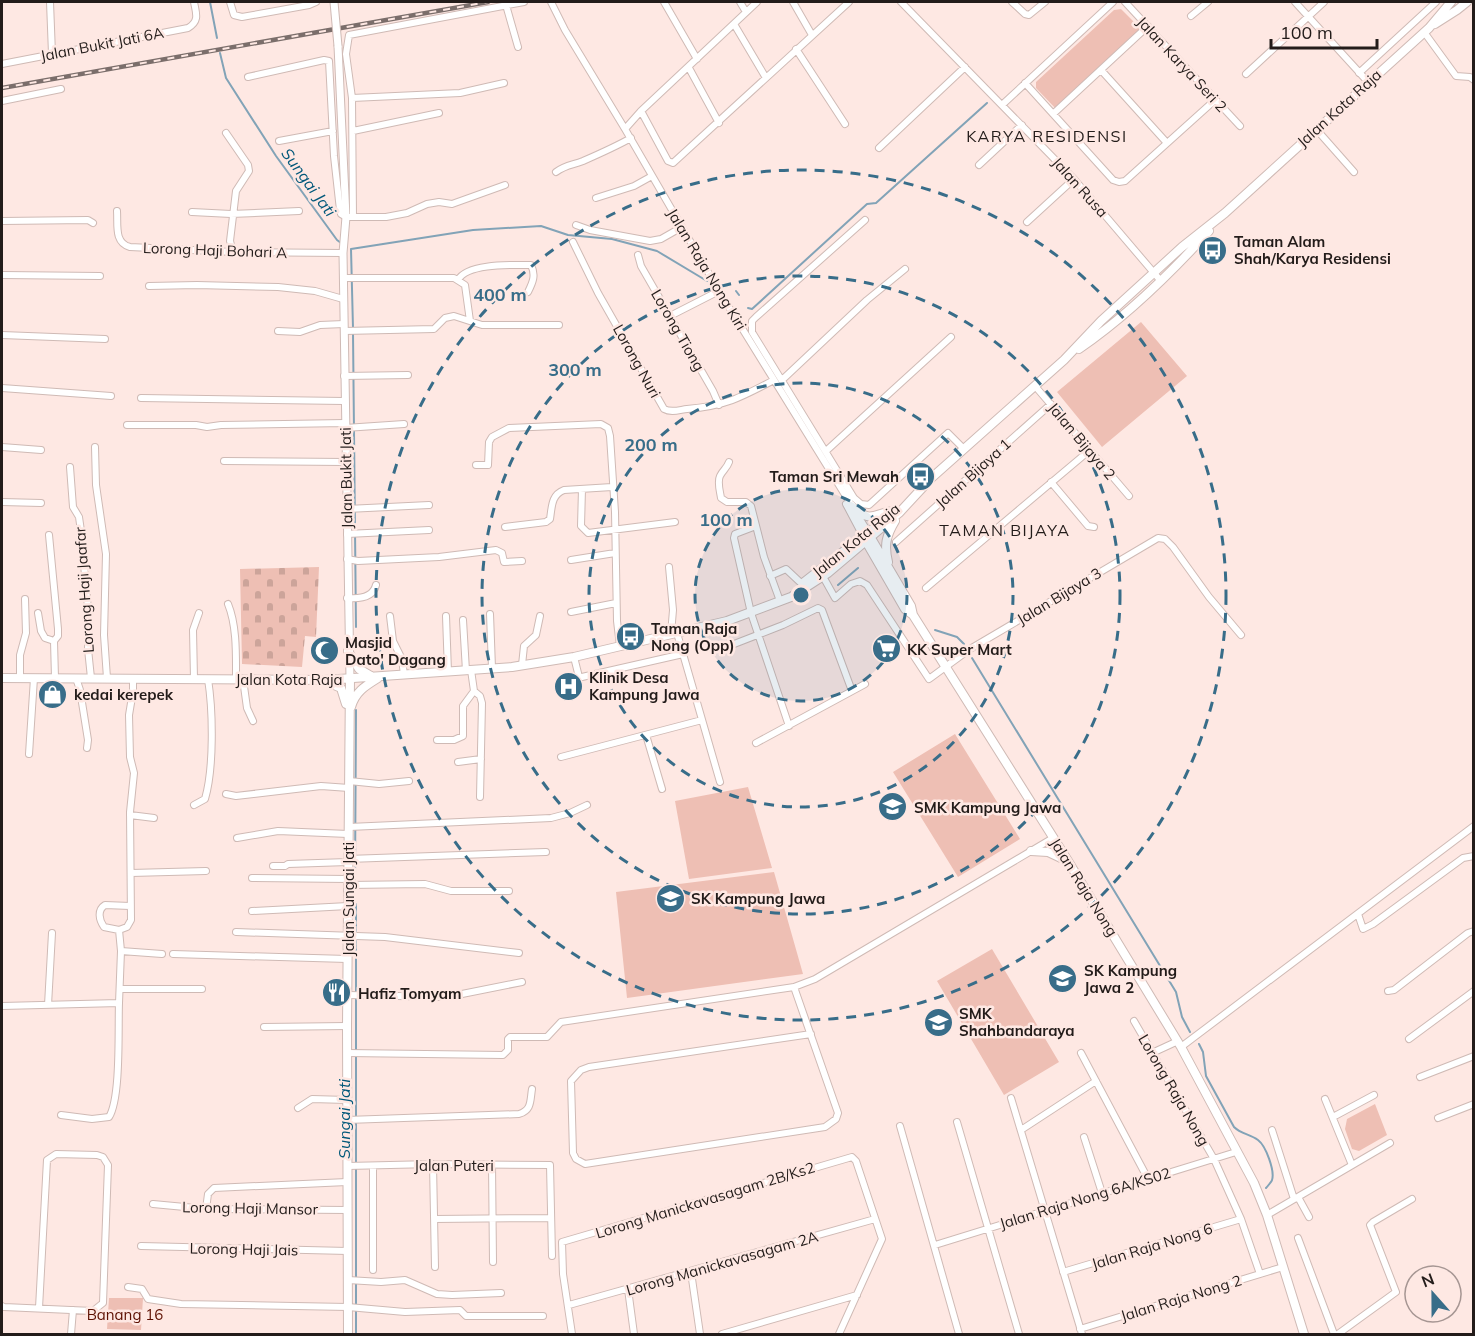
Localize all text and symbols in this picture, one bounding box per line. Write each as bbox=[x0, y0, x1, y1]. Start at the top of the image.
street label: Jalan Karya Seri 2 bbox=[1133, 12, 1231, 116]
scale bar bbox=[1271, 12, 1378, 50]
text: 100 m bbox=[1280, 21, 1333, 44]
street label: Jalan Bukit Jati 6A bbox=[39, 23, 165, 65]
street label: Jalan Kota Raja bbox=[1293, 65, 1385, 151]
district label: KARYA RESIDENSI bbox=[966, 126, 1128, 146]
water label: Sungai Jati bbox=[277, 144, 341, 220]
street label: Jalan Rusa bbox=[1048, 153, 1112, 221]
street label: Jalan Raja Nong Kiri bbox=[663, 205, 751, 333]
place label: Taman Alam Shah/Karya Residensi bbox=[1234, 232, 1391, 268]
bus stop icon: Taman Alam Shah/Karya Residensi bbox=[1197, 234, 1229, 266]
street label: Lorong Haji Bohari A bbox=[143, 238, 287, 262]
text: 400 m bbox=[473, 283, 527, 306]
street label: Lorong Tiong bbox=[647, 286, 709, 374]
street label: Lorong Nuri bbox=[609, 321, 665, 401]
text: 300 m bbox=[548, 358, 602, 381]
street label: Jalan Bijaya 2 bbox=[1044, 398, 1120, 484]
street label: Jalan Bukit Jati bbox=[336, 427, 356, 529]
text: 200 m bbox=[624, 433, 678, 456]
street label: Jalan Bijaya 1 bbox=[931, 434, 1015, 512]
bus stop icon: Taman Sri Mewah bbox=[904, 460, 936, 492]
place label: Taman Sri Mewah bbox=[769, 467, 899, 486]
street label: Jalan Kota Raja bbox=[808, 499, 904, 581]
text: 100 m bbox=[699, 508, 753, 531]
district label: TAMAN BIJAYA bbox=[939, 520, 1071, 540]
street label: Lorong Haji Jaafar bbox=[70, 526, 98, 654]
street label: Jalan Bijaya 3 bbox=[1013, 563, 1105, 629]
centre of rings bbox=[791, 585, 811, 605]
place label: Taman Raja Nong (Opp) bbox=[651, 619, 737, 655]
bus stop icon: Taman Raja Nong (Opp) bbox=[614, 621, 646, 653]
place label: Masjid Dato' Dagang bbox=[345, 633, 446, 669]
supermarket icon: KK Super Mart bbox=[870, 633, 902, 665]
mosque icon: Masjid Dato' Dagang bbox=[308, 635, 340, 667]
place label: KK Super Mart bbox=[907, 640, 1012, 659]
place label: Klinik Desa Kampung Jawa bbox=[589, 668, 700, 704]
street label: Jalan Kota Raja bbox=[235, 670, 343, 689]
hospital icon: Klinik Desa Kampung Jawa bbox=[552, 670, 584, 702]
shop icon: kedai kerepek bbox=[37, 678, 69, 710]
place label: kedai kerepek bbox=[74, 685, 174, 704]
school or university icon: SMK Kampung Jawa bbox=[877, 791, 909, 823]
place label: SMK Kampung Jawa bbox=[914, 798, 1061, 817]
street label: Jalan Raja Nong bbox=[1046, 834, 1122, 940]
street label: Jalan Sungai Jati bbox=[339, 842, 358, 956]
school or university icon: SK Kampung Jawa bbox=[654, 882, 686, 914]
place label: SK Kampung Jawa bbox=[691, 889, 825, 908]
place label: SK Kampung Jawa 2 bbox=[1084, 961, 1177, 997]
school or university icon: SK Kampung Jawa 2 bbox=[1047, 963, 1079, 995]
restaurant icon: Hafiz Tomyam bbox=[321, 977, 353, 1009]
place label: Hafiz Tomyam bbox=[358, 984, 462, 1003]
place label: SMK Shahbandaraya bbox=[959, 1004, 1075, 1040]
school or university icon: SMK Shahbandaraya bbox=[922, 1006, 954, 1038]
street label: Lorong Raja Nong bbox=[1134, 1031, 1214, 1149]
water label: Sungai Jati bbox=[334, 1079, 354, 1159]
street label: Jalan Puteri bbox=[414, 1156, 494, 1175]
street label: Lorong Manickavasagam 2B/Ks2 bbox=[593, 1158, 817, 1242]
street label: Jalan Raja Nong 6A/KS02 bbox=[997, 1163, 1173, 1233]
street label: Lorong Haji Mansor bbox=[182, 1197, 319, 1219]
street label: Jalan Raja Nong 6 bbox=[1089, 1219, 1215, 1273]
street label: Lorong Manickavasagam 2A bbox=[624, 1226, 820, 1300]
street label: Lorong Haji Jais bbox=[189, 1239, 299, 1259]
north arrow bbox=[1403, 1264, 1463, 1324]
text: N bbox=[1418, 1268, 1437, 1291]
street label: Jalan Raja Nong 2 bbox=[1118, 1271, 1244, 1325]
park label: Banang 16 bbox=[87, 1305, 163, 1324]

